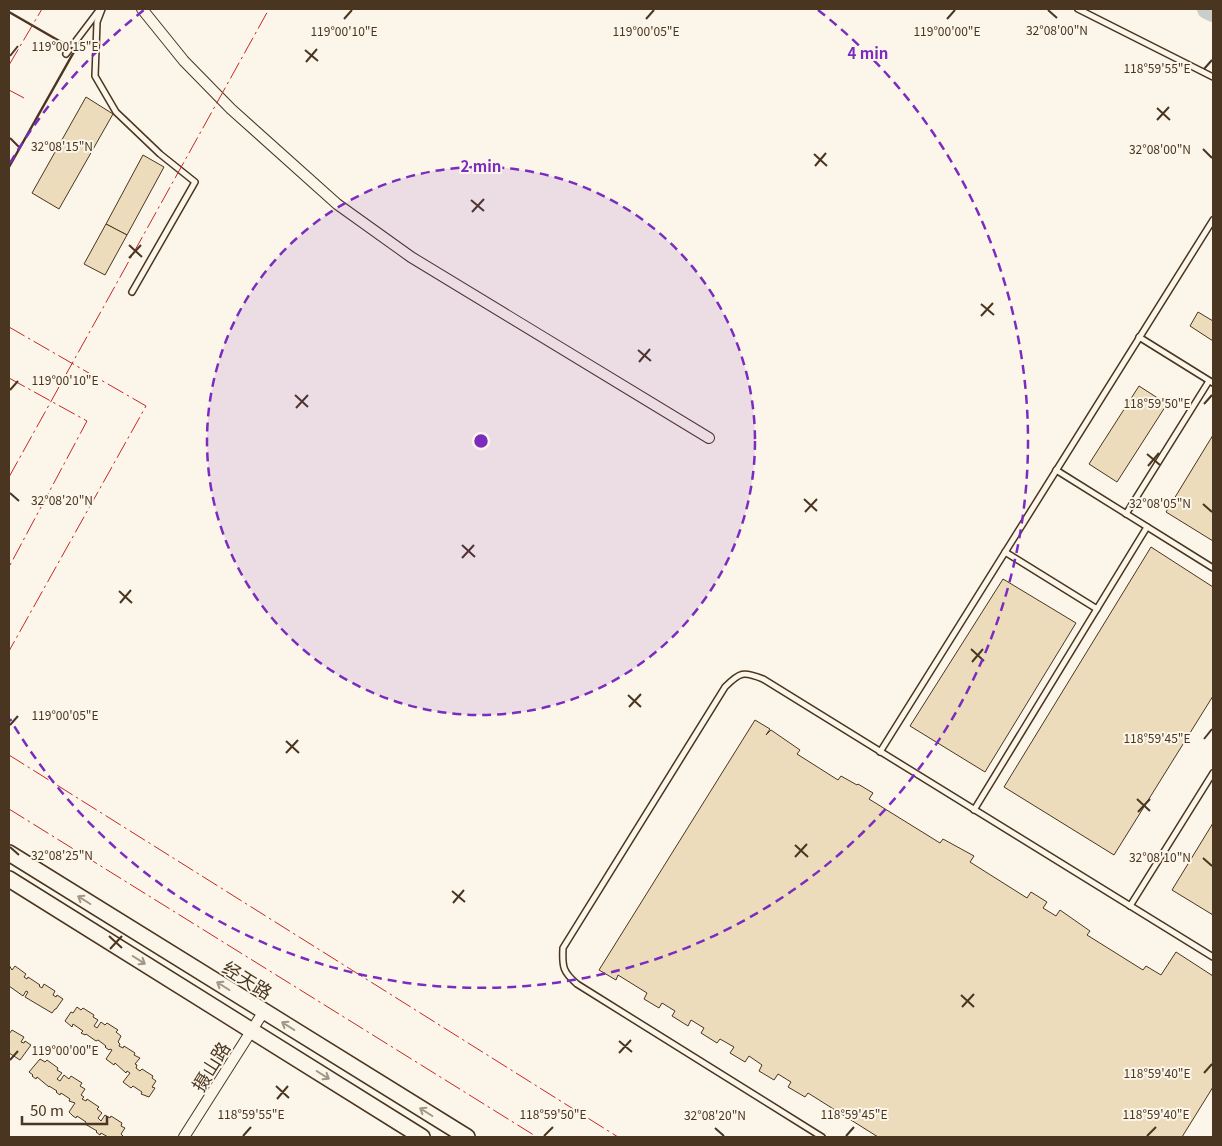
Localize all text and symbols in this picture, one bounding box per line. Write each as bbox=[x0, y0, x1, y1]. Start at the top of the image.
text: 32°08'00"N bbox=[1026, 21, 1088, 38]
text: 119°00'10"E bbox=[310, 22, 378, 39]
text: 119°00'05"E bbox=[612, 22, 680, 39]
text: 119°00'00"E bbox=[913, 22, 981, 39]
text: 119°00'15"E bbox=[31, 37, 99, 54]
text: 4 min bbox=[848, 42, 888, 63]
text: 118°59'55"E bbox=[1123, 59, 1191, 76]
text: 32°08'15"N bbox=[31, 137, 93, 154]
text: 32°08'00"N bbox=[1129, 140, 1191, 157]
text: 2 min bbox=[461, 155, 501, 176]
text: 119°00'10"E bbox=[31, 371, 99, 388]
text: 118°59'50"E bbox=[1123, 394, 1191, 411]
centre of rings bbox=[472, 432, 490, 450]
text: 32°08'20"N bbox=[31, 491, 93, 508]
text: 32°08'05"N bbox=[1129, 494, 1191, 511]
text: 119°00'05"E bbox=[31, 706, 99, 723]
text: 118°59'45"E bbox=[1123, 729, 1191, 746]
text: 32°08'25"N bbox=[31, 846, 93, 863]
text: 32°08'10"N bbox=[1129, 848, 1191, 865]
one-way arrow bbox=[78, 895, 92, 905]
street label: 经天路 bbox=[218, 954, 278, 1004]
one-way arrow bbox=[132, 956, 146, 966]
one-way arrow bbox=[216, 980, 230, 990]
one-way arrow bbox=[281, 1021, 295, 1031]
street label: 摄山路 bbox=[185, 1036, 235, 1096]
text: 119°00'00"E bbox=[31, 1041, 99, 1058]
text: 118°59'40"E bbox=[1123, 1064, 1191, 1081]
one-way arrow bbox=[315, 1071, 329, 1081]
scale bar bbox=[22, 1094, 108, 1126]
text: 50 m bbox=[30, 1099, 64, 1120]
text: 118°59'55"E bbox=[217, 1105, 285, 1122]
text: 118°59'50"E bbox=[519, 1105, 587, 1122]
text: 118°59'45"E bbox=[820, 1105, 888, 1122]
text: 118°59'40"E bbox=[1122, 1105, 1190, 1122]
one-way arrow bbox=[419, 1106, 433, 1116]
text: 32°08'20"N bbox=[684, 1106, 746, 1123]

